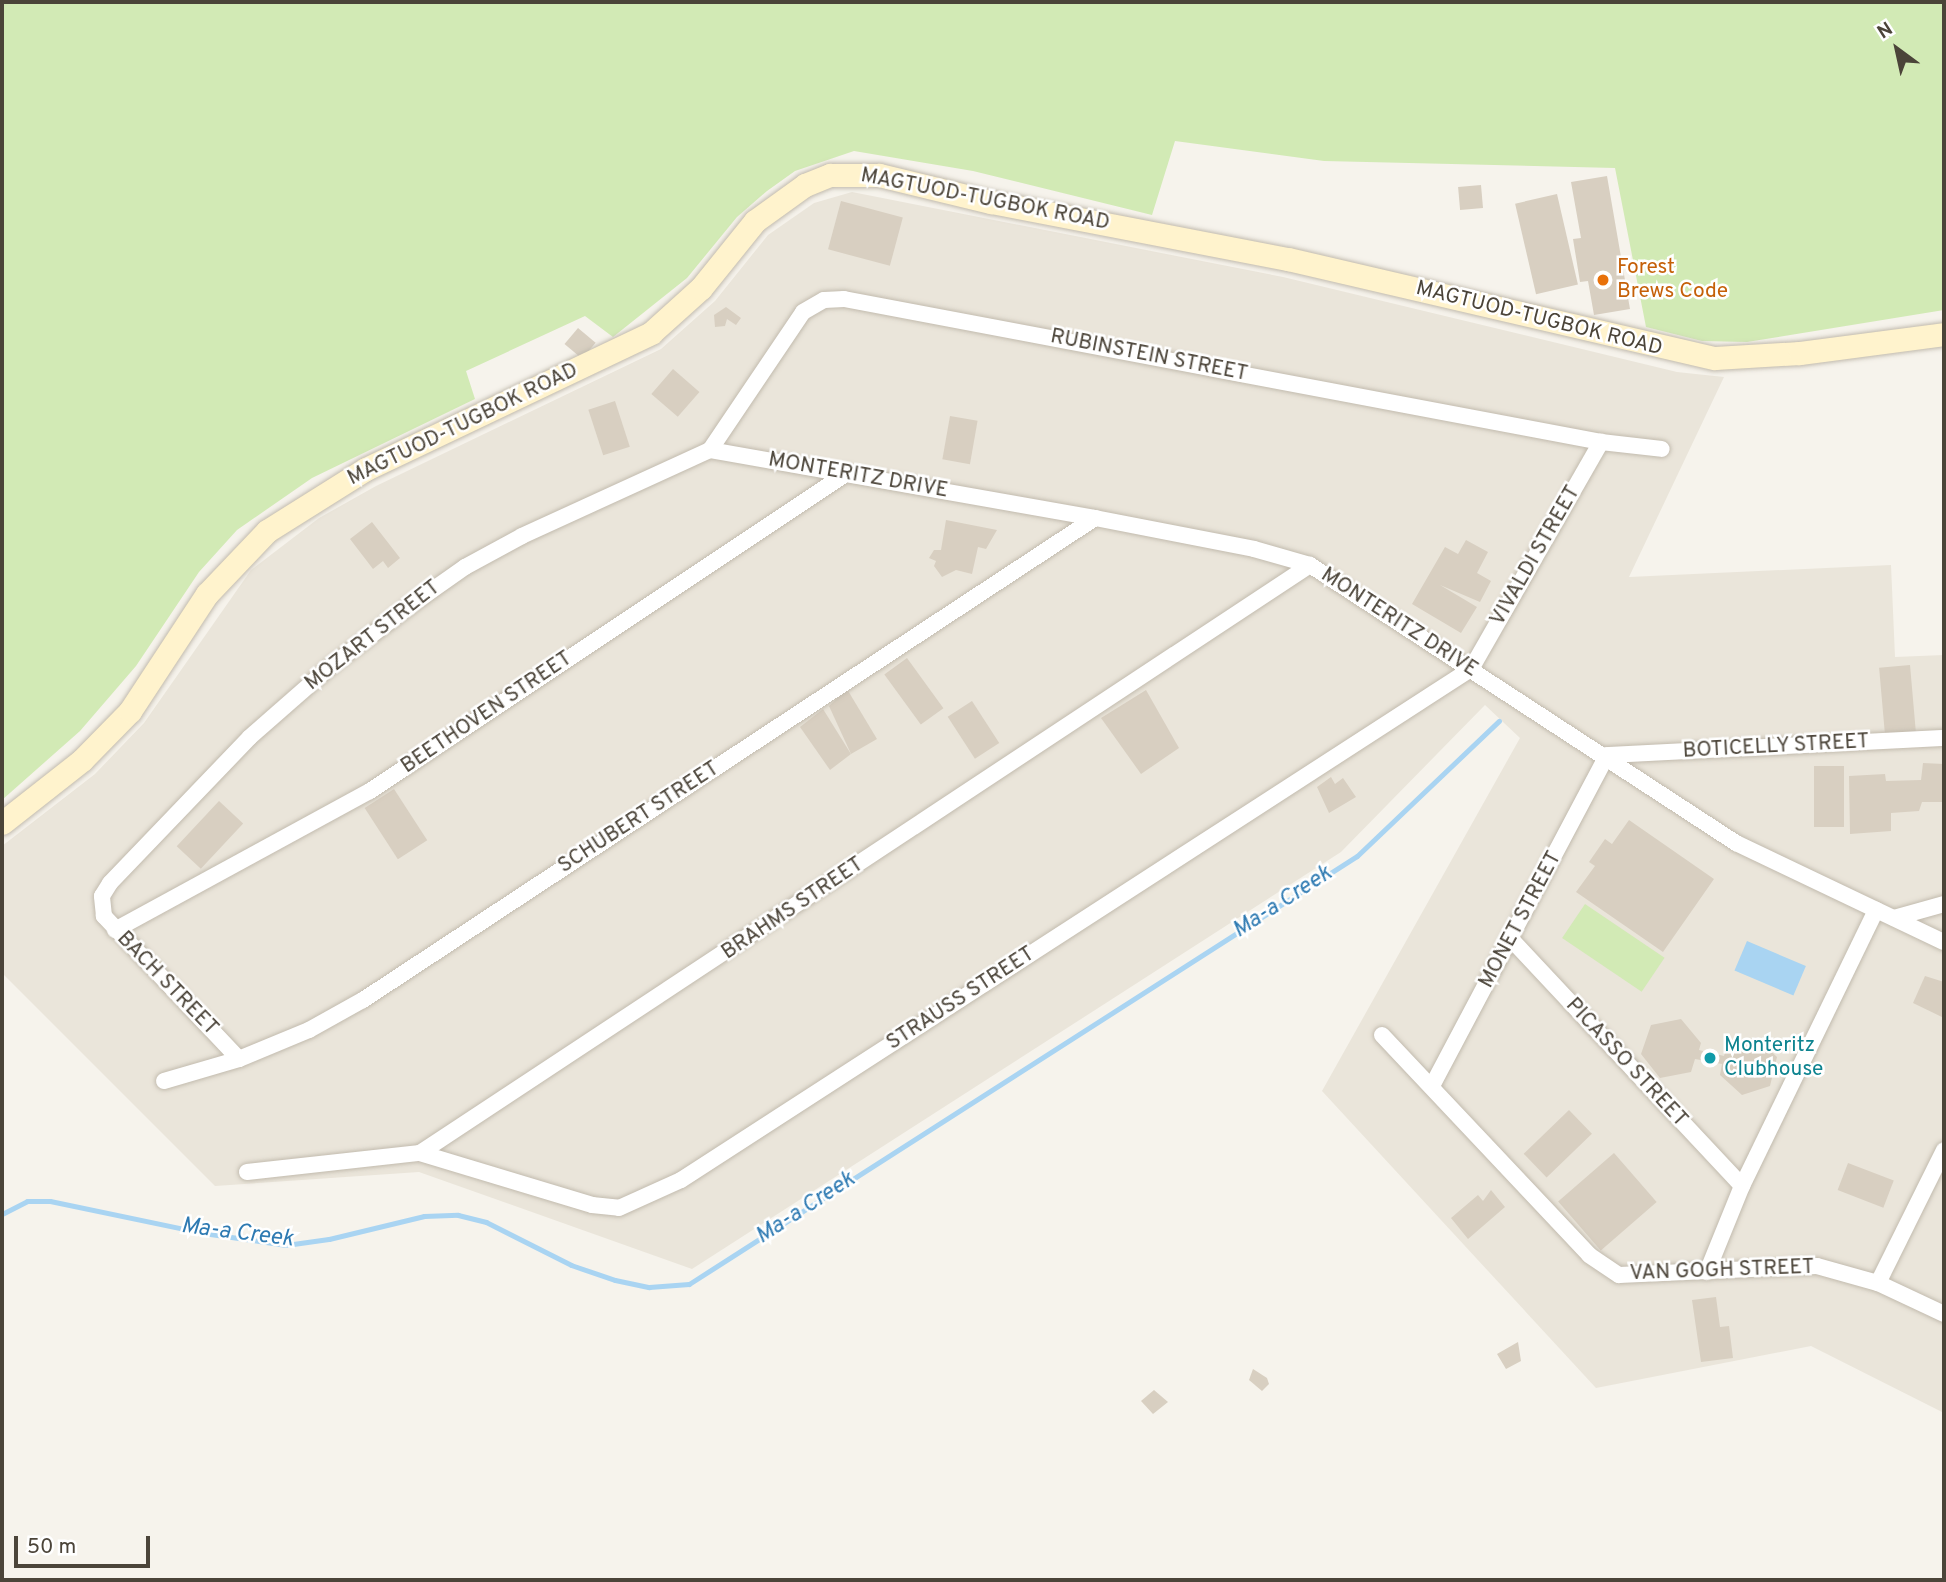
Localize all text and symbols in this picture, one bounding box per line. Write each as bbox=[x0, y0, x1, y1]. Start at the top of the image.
north arrow bbox=[1862, 14, 1932, 84]
text: N bbox=[1873, 18, 1898, 45]
street label: MAGTUOD-TUGBOK ROAD bbox=[858, 163, 1112, 237]
place label: Forest Brews Code bbox=[1617, 255, 1728, 305]
marker: Forest Brews Code bbox=[1595, 272, 1611, 288]
street label: MAGTUOD-TUGBOK ROAD bbox=[1413, 276, 1665, 362]
street label: RUBINSTEIN STREET bbox=[1048, 324, 1250, 388]
street label: MAGTUOD-TUGBOK ROAD bbox=[344, 358, 582, 492]
street label: MONTERITZ DRIVE bbox=[766, 448, 950, 504]
street label: VIVALDI STREET bbox=[1486, 481, 1586, 631]
street label: MONTERITZ DRIVE bbox=[1316, 563, 1482, 683]
street label: MOZART STREET bbox=[300, 575, 446, 697]
street label: BEETHOVEN STREET bbox=[397, 646, 577, 780]
street label: BOTICELLY STREET bbox=[1682, 730, 1870, 764]
street label: SCHUBERT STREET bbox=[553, 756, 725, 880]
street label: MONET STREET bbox=[1474, 847, 1568, 993]
street label: BRAHMS STREET bbox=[717, 852, 869, 966]
water label: Ma-a Creek bbox=[1228, 861, 1338, 945]
street label: BACH STREET bbox=[111, 927, 223, 1041]
street label: STRAUSS STREET bbox=[882, 942, 1040, 1056]
street label: PICASSO STREET bbox=[1560, 993, 1692, 1133]
place label: Monteritz Clubhouse bbox=[1724, 1033, 1823, 1083]
marker: Monteritz Clubhouse bbox=[1702, 1050, 1718, 1066]
water label: Ma-a Creek bbox=[751, 1167, 861, 1251]
water label: Ma-a Creek bbox=[179, 1213, 295, 1255]
street label: VAN GOGH STREET bbox=[1629, 1255, 1815, 1287]
scale bar bbox=[18, 1522, 154, 1566]
text: 50 m bbox=[27, 1534, 76, 1561]

